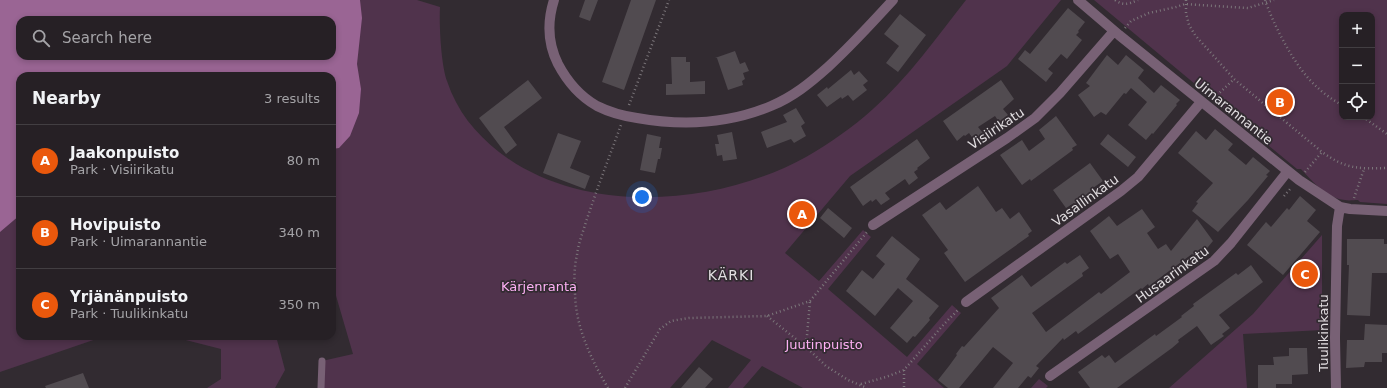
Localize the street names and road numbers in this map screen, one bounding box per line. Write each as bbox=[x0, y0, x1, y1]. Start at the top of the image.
street label: Uimarannantie bbox=[1191, 75, 1276, 148]
street label: Visiirikatu bbox=[966, 104, 1027, 152]
street label: Vasallinkatu bbox=[1049, 171, 1121, 229]
street label: Husaarinkatu bbox=[1133, 243, 1212, 306]
street label: Tuulikinkatu bbox=[1316, 294, 1331, 373]

